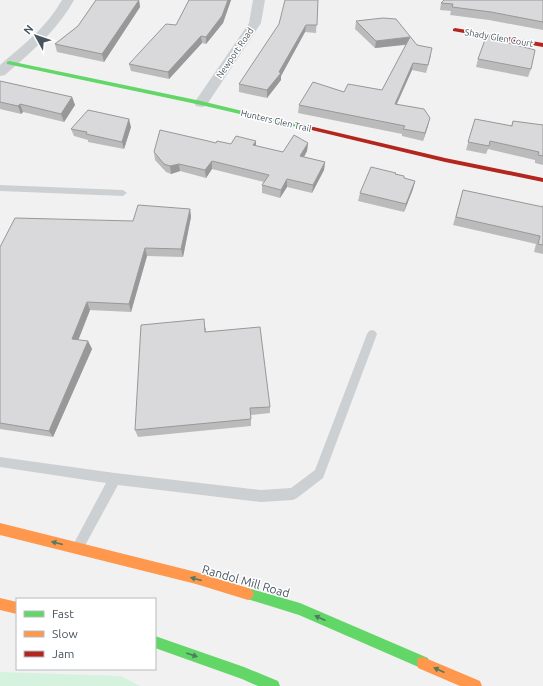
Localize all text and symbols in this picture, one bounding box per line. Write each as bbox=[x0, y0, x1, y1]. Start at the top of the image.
north arrow bbox=[16, 16, 56, 56]
text: N bbox=[21, 23, 36, 37]
street label: Newport Road bbox=[214, 26, 256, 80]
street label: Shady Glen Court bbox=[464, 27, 535, 49]
street label: Hunters Glen Trail bbox=[240, 108, 313, 134]
one-way arrow bbox=[50, 540, 63, 546]
street label: Randol Mill Road bbox=[201, 562, 291, 600]
one-way arrow bbox=[190, 576, 202, 582]
legend bbox=[16, 598, 156, 670]
text: Fast bbox=[52, 607, 74, 620]
one-way arrow bbox=[314, 615, 326, 621]
text: Slow bbox=[52, 627, 78, 640]
text: Jam bbox=[52, 647, 74, 660]
one-way arrow bbox=[186, 652, 198, 658]
one-way arrow bbox=[433, 667, 445, 673]

